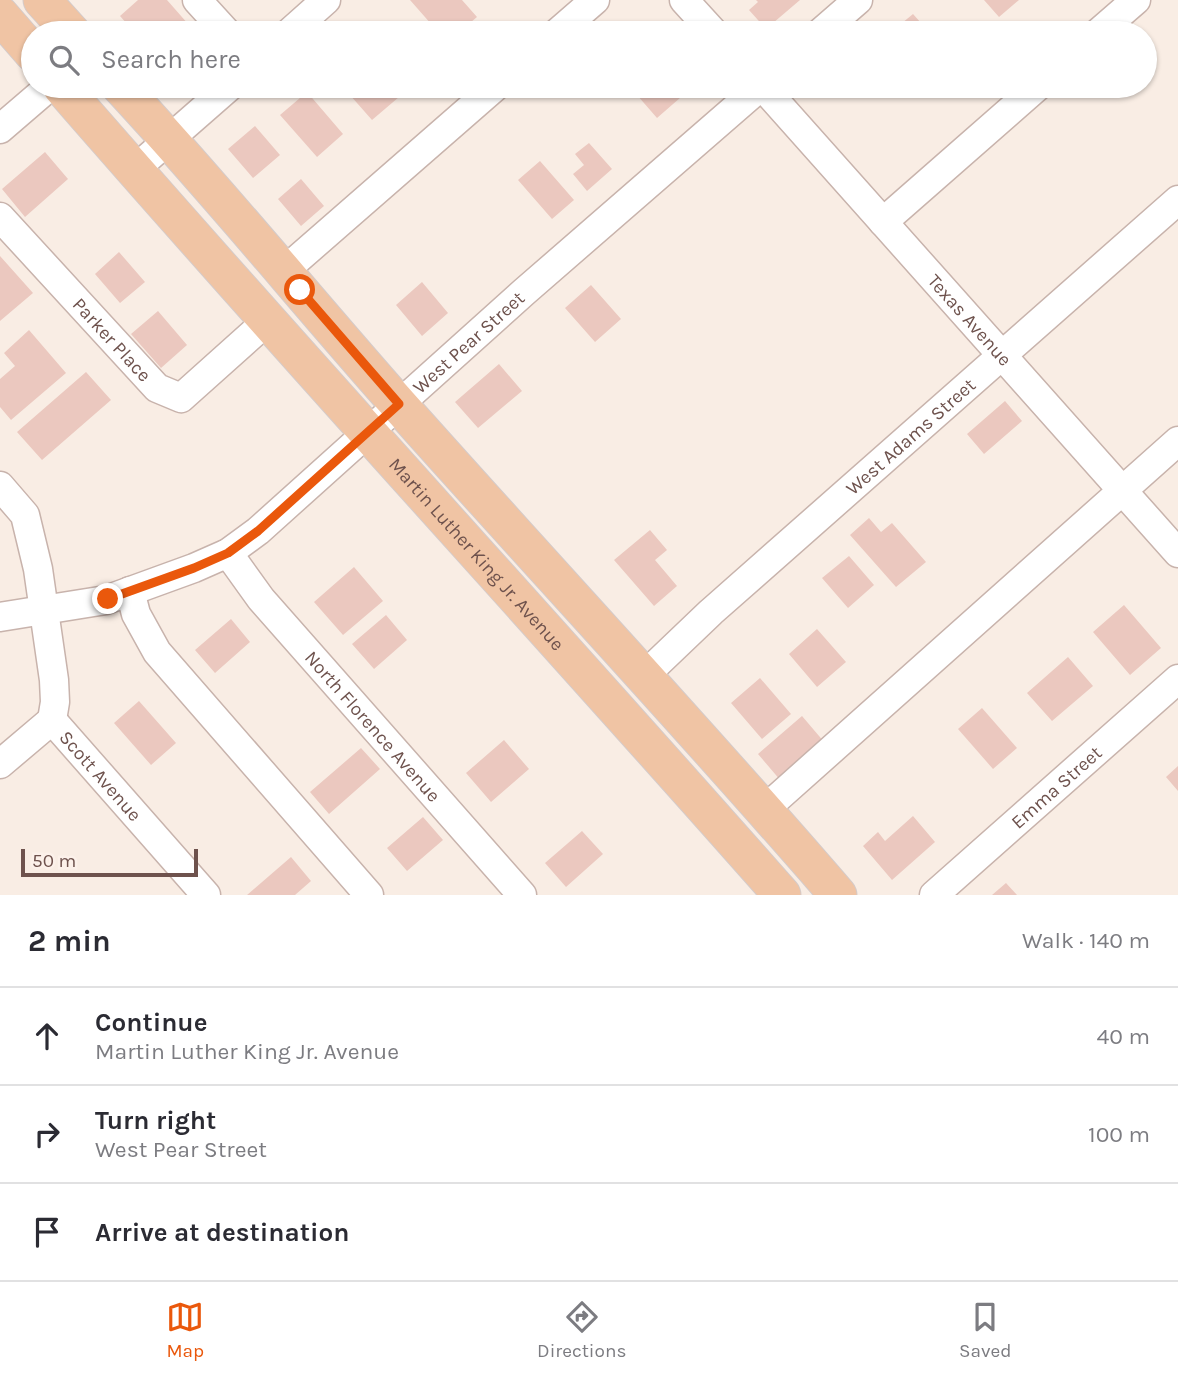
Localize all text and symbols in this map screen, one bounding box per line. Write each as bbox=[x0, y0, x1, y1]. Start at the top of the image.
search box bbox=[21, 21, 1157, 98]
icon: search bbox=[45, 41, 83, 79]
text: Search here bbox=[101, 44, 241, 75]
street label: Texas Avenue bbox=[923, 270, 1016, 371]
route start bbox=[284, 274, 315, 305]
street label: West Pear Street bbox=[409, 287, 529, 399]
street label: Parker Place bbox=[68, 294, 155, 386]
street label: West Adams Street bbox=[842, 374, 980, 500]
street label: Martin Luther King Jr. Avenue bbox=[384, 454, 569, 655]
route end bbox=[92, 583, 123, 614]
street label: North Florence Avenue bbox=[300, 647, 445, 807]
street label: Scott Avenue bbox=[55, 726, 146, 826]
street label: Emma Street bbox=[1007, 742, 1106, 834]
scale bar bbox=[21, 846, 198, 878]
text: 50 m bbox=[32, 850, 76, 872]
text: 2 min bbox=[28, 923, 111, 959]
text: Walk · 140 m bbox=[1022, 927, 1150, 954]
text: Continue bbox=[95, 1007, 207, 1038]
icon: ahead bbox=[28, 1017, 66, 1055]
text: 40 m bbox=[1097, 1023, 1150, 1050]
text: Martin Luther King Jr. Avenue bbox=[95, 1038, 399, 1065]
text: Turn right bbox=[95, 1105, 216, 1136]
icon: right bbox=[28, 1115, 66, 1153]
text: 100 m bbox=[1088, 1121, 1150, 1148]
text: West Pear Street bbox=[95, 1136, 267, 1163]
icon: arrive bbox=[28, 1213, 66, 1251]
text: Arrive at destination bbox=[95, 1217, 349, 1248]
tab: Map bbox=[166, 1298, 204, 1362]
tab: Directions bbox=[537, 1298, 626, 1362]
tab: Saved bbox=[959, 1298, 1012, 1362]

